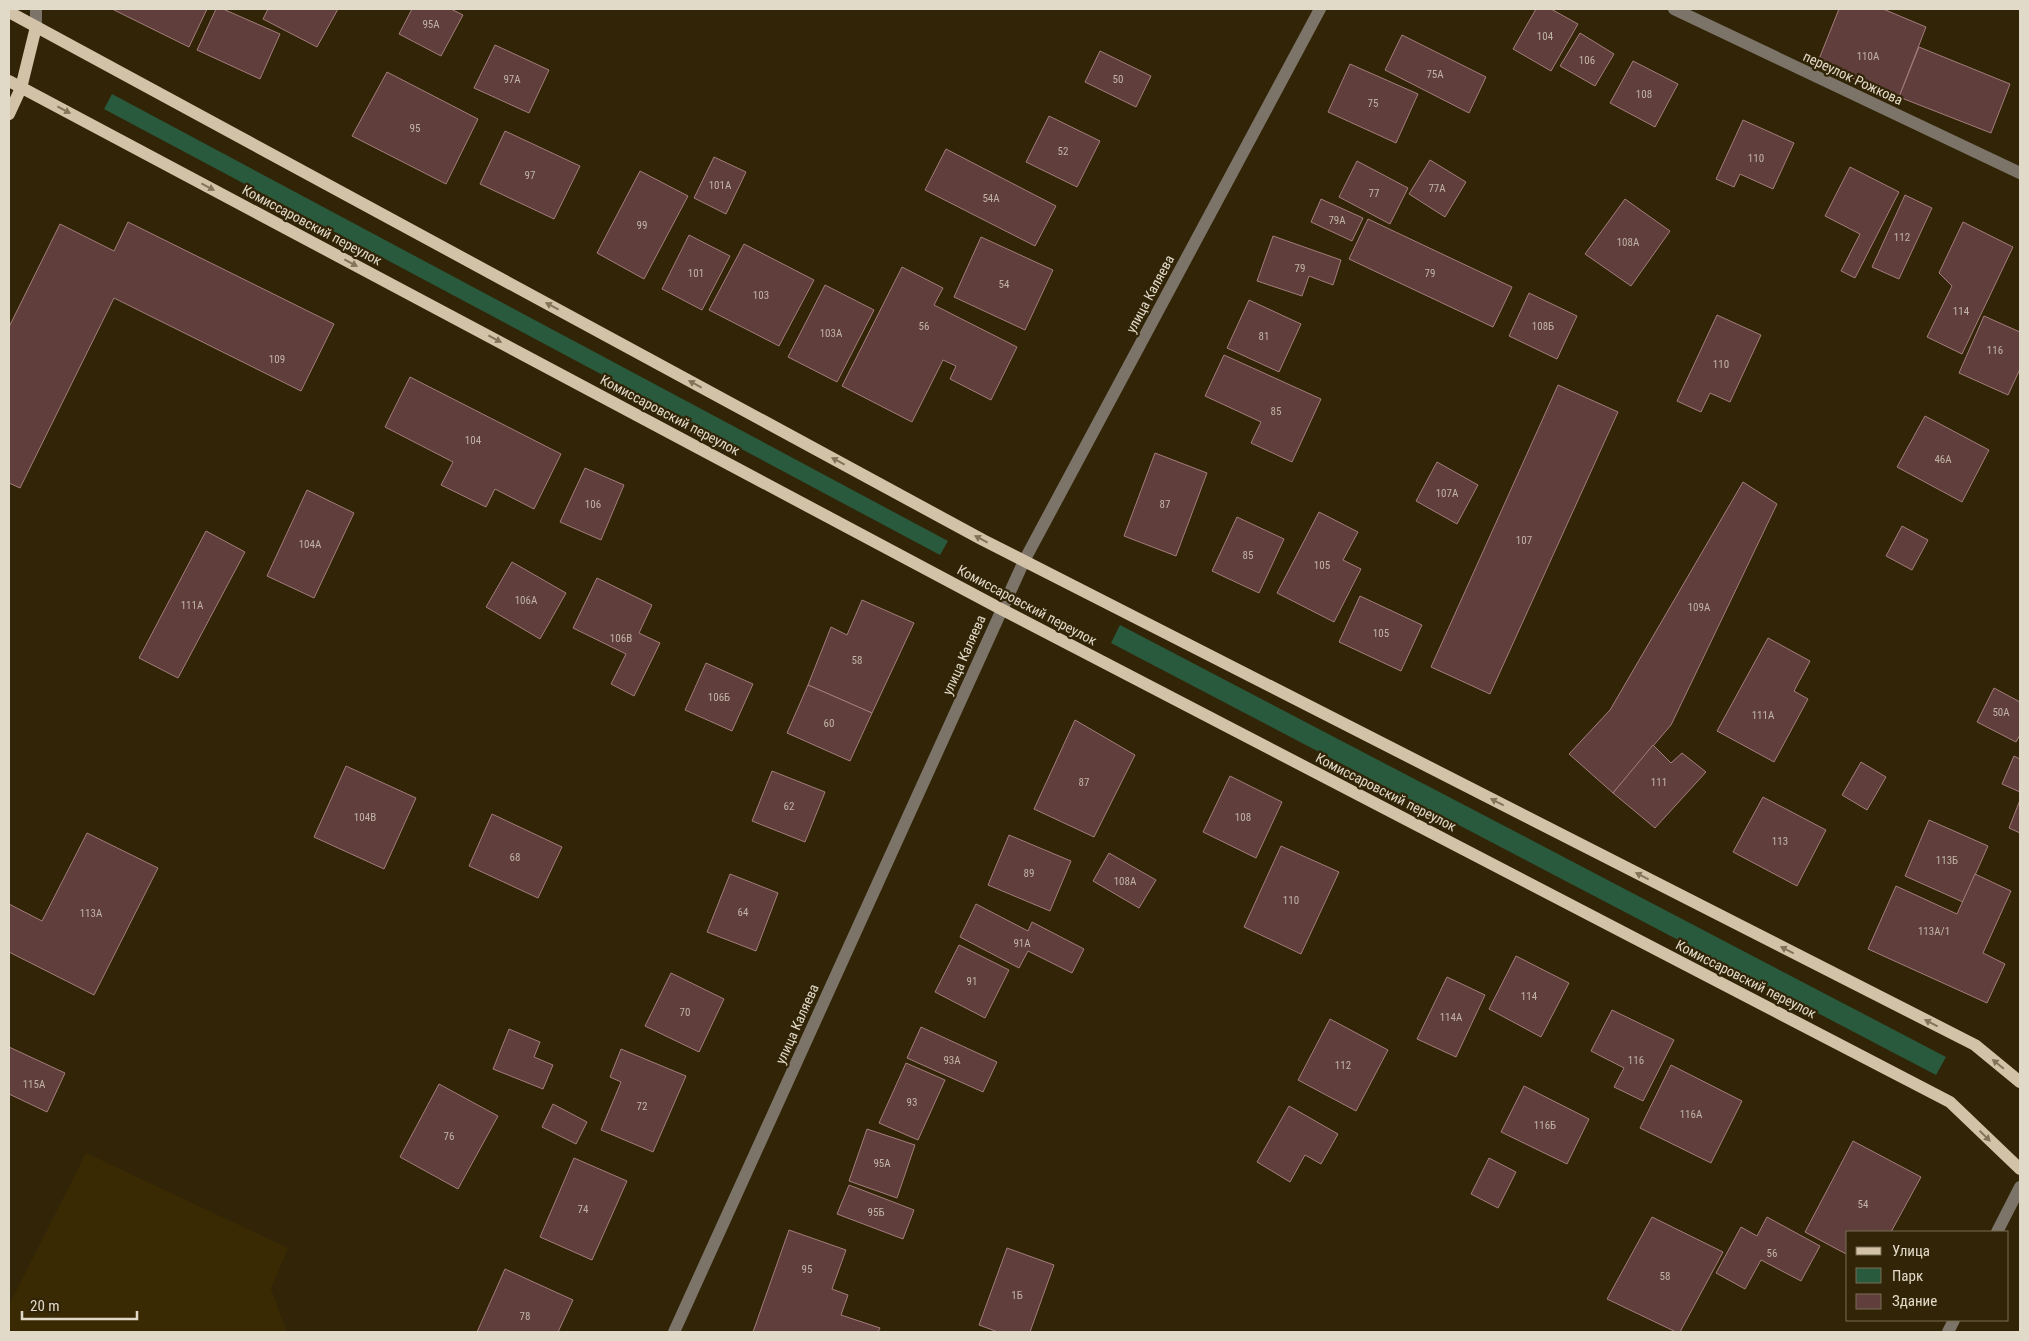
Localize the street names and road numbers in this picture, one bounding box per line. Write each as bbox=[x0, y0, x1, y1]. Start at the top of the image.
street label: переулок Рожкова bbox=[1801, 48, 1905, 108]
street label: Комиссаровский переулок bbox=[240, 181, 385, 269]
street label: улица Каляева bbox=[1123, 252, 1177, 336]
street label: Комиссаровский переулок bbox=[598, 371, 743, 459]
street label: Комиссаровский переулок bbox=[955, 561, 1100, 649]
street label: улица Каляева bbox=[939, 613, 989, 697]
street label: Комиссаровский переулок bbox=[1313, 750, 1459, 835]
street label: Комиссаровский переулок bbox=[1673, 937, 1819, 1022]
street label: улица Каляева bbox=[772, 982, 822, 1066]

